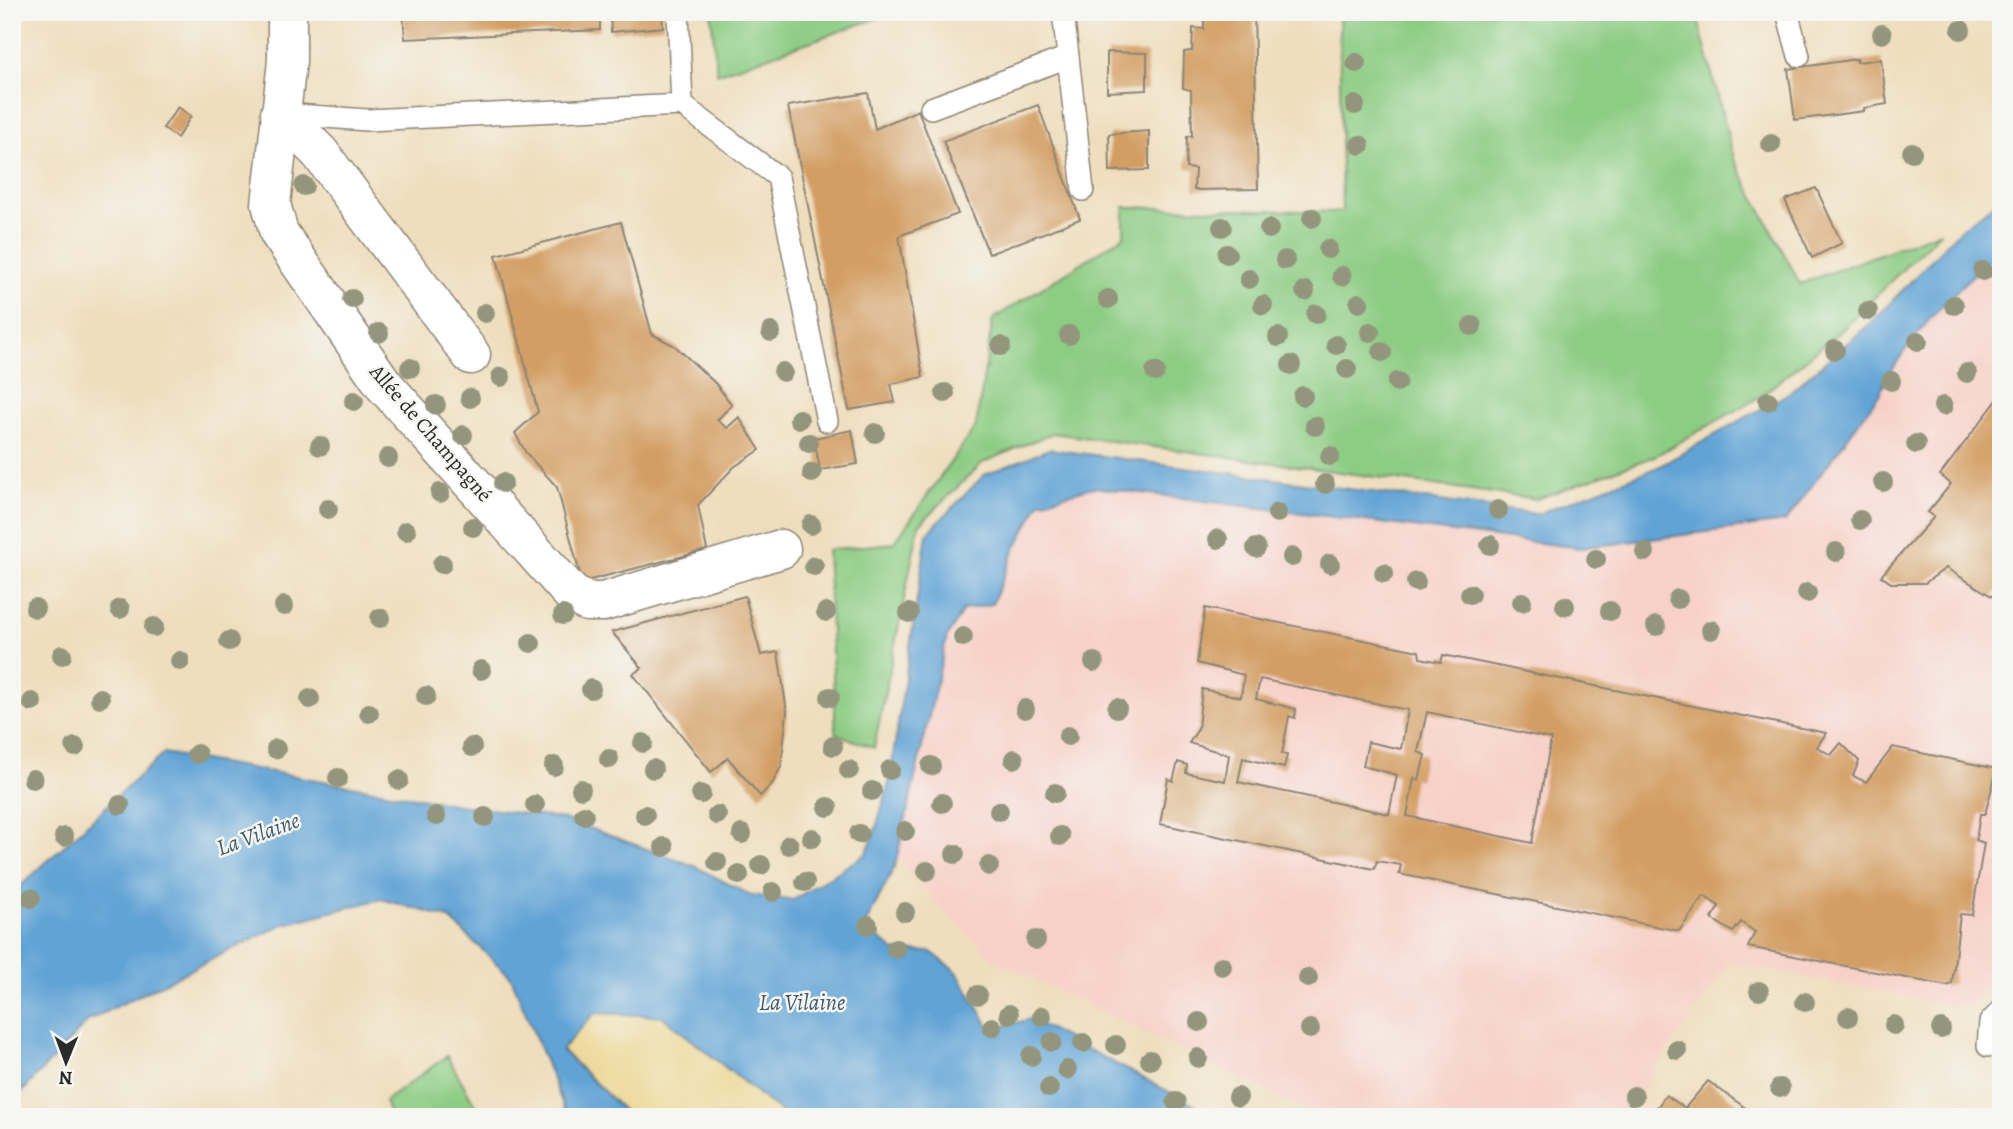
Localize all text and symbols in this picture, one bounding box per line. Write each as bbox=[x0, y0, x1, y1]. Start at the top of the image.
street label: Allée de Champagné bbox=[363, 357, 499, 508]
water label: La Vilaine bbox=[212, 805, 304, 863]
water label: La Vilaine bbox=[759, 987, 845, 1018]
north arrow bbox=[32, 1028, 102, 1098]
text: N bbox=[58, 1065, 73, 1091]

